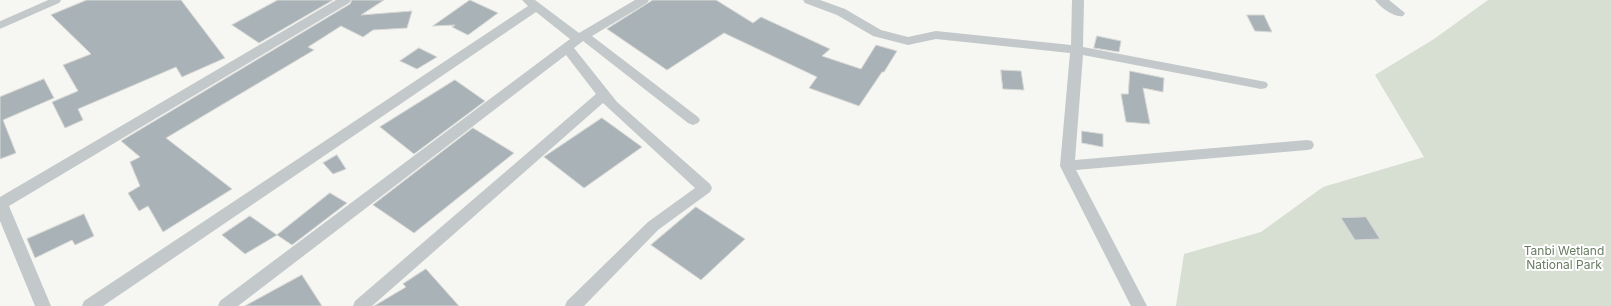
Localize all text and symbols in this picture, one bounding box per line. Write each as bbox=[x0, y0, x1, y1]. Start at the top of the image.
park label: Tanbi Wetland National Park bbox=[1524, 244, 1604, 272]

